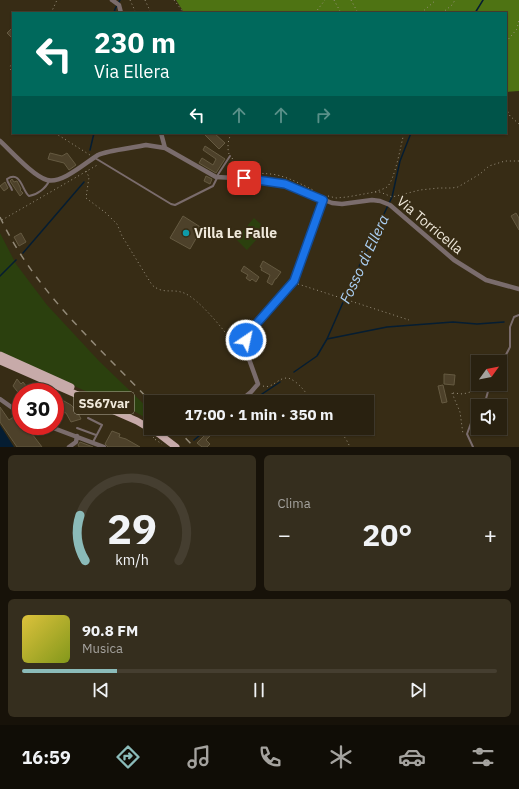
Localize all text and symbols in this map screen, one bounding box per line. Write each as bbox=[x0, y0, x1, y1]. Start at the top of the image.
text: 230 m bbox=[94, 24, 176, 61]
icon: left bbox=[28, 28, 80, 80]
text: Via Ellera bbox=[94, 60, 170, 83]
icon: left bbox=[186, 104, 208, 126]
icon: ahead bbox=[228, 104, 250, 126]
icon: ahead bbox=[270, 104, 292, 126]
icon: right bbox=[312, 104, 334, 126]
pin bbox=[227, 161, 261, 195]
icon: arrive bbox=[233, 167, 255, 189]
street label: Via Torricella bbox=[393, 192, 467, 258]
water label: Fosso di Ellera bbox=[335, 211, 393, 307]
place label: Villa Le Falle bbox=[194, 224, 277, 242]
marker: Villa Le Falle bbox=[181, 228, 191, 238]
position arrow bbox=[225, 319, 267, 361]
north arrow bbox=[471, 355, 507, 391]
map controls bbox=[471, 355, 507, 435]
speed limit sign: 30 bbox=[12, 383, 64, 435]
road number: SS67var bbox=[74, 392, 134, 414]
button: sound bbox=[471, 399, 507, 435]
text: 17:00 · 1 min · 350 m bbox=[185, 405, 333, 424]
text: Clima bbox=[278, 495, 311, 512]
text: 29 bbox=[107, 501, 157, 555]
text: 20° bbox=[362, 515, 412, 554]
text: − bbox=[278, 520, 291, 549]
text: + bbox=[484, 520, 497, 549]
text: km/h bbox=[115, 550, 149, 569]
text: 90.8 FM bbox=[82, 621, 138, 640]
text: Musica bbox=[82, 640, 123, 657]
icon: previous bbox=[90, 679, 112, 701]
icon: pause bbox=[248, 679, 270, 701]
icon: next bbox=[407, 679, 429, 701]
icon: directions bbox=[114, 743, 142, 771]
icon: music bbox=[185, 743, 213, 771]
icon: phone bbox=[256, 743, 284, 771]
icon: climate bbox=[327, 743, 355, 771]
icon: car bbox=[398, 743, 426, 771]
icon: filters bbox=[469, 743, 497, 771]
text: 16:59 bbox=[22, 746, 71, 769]

